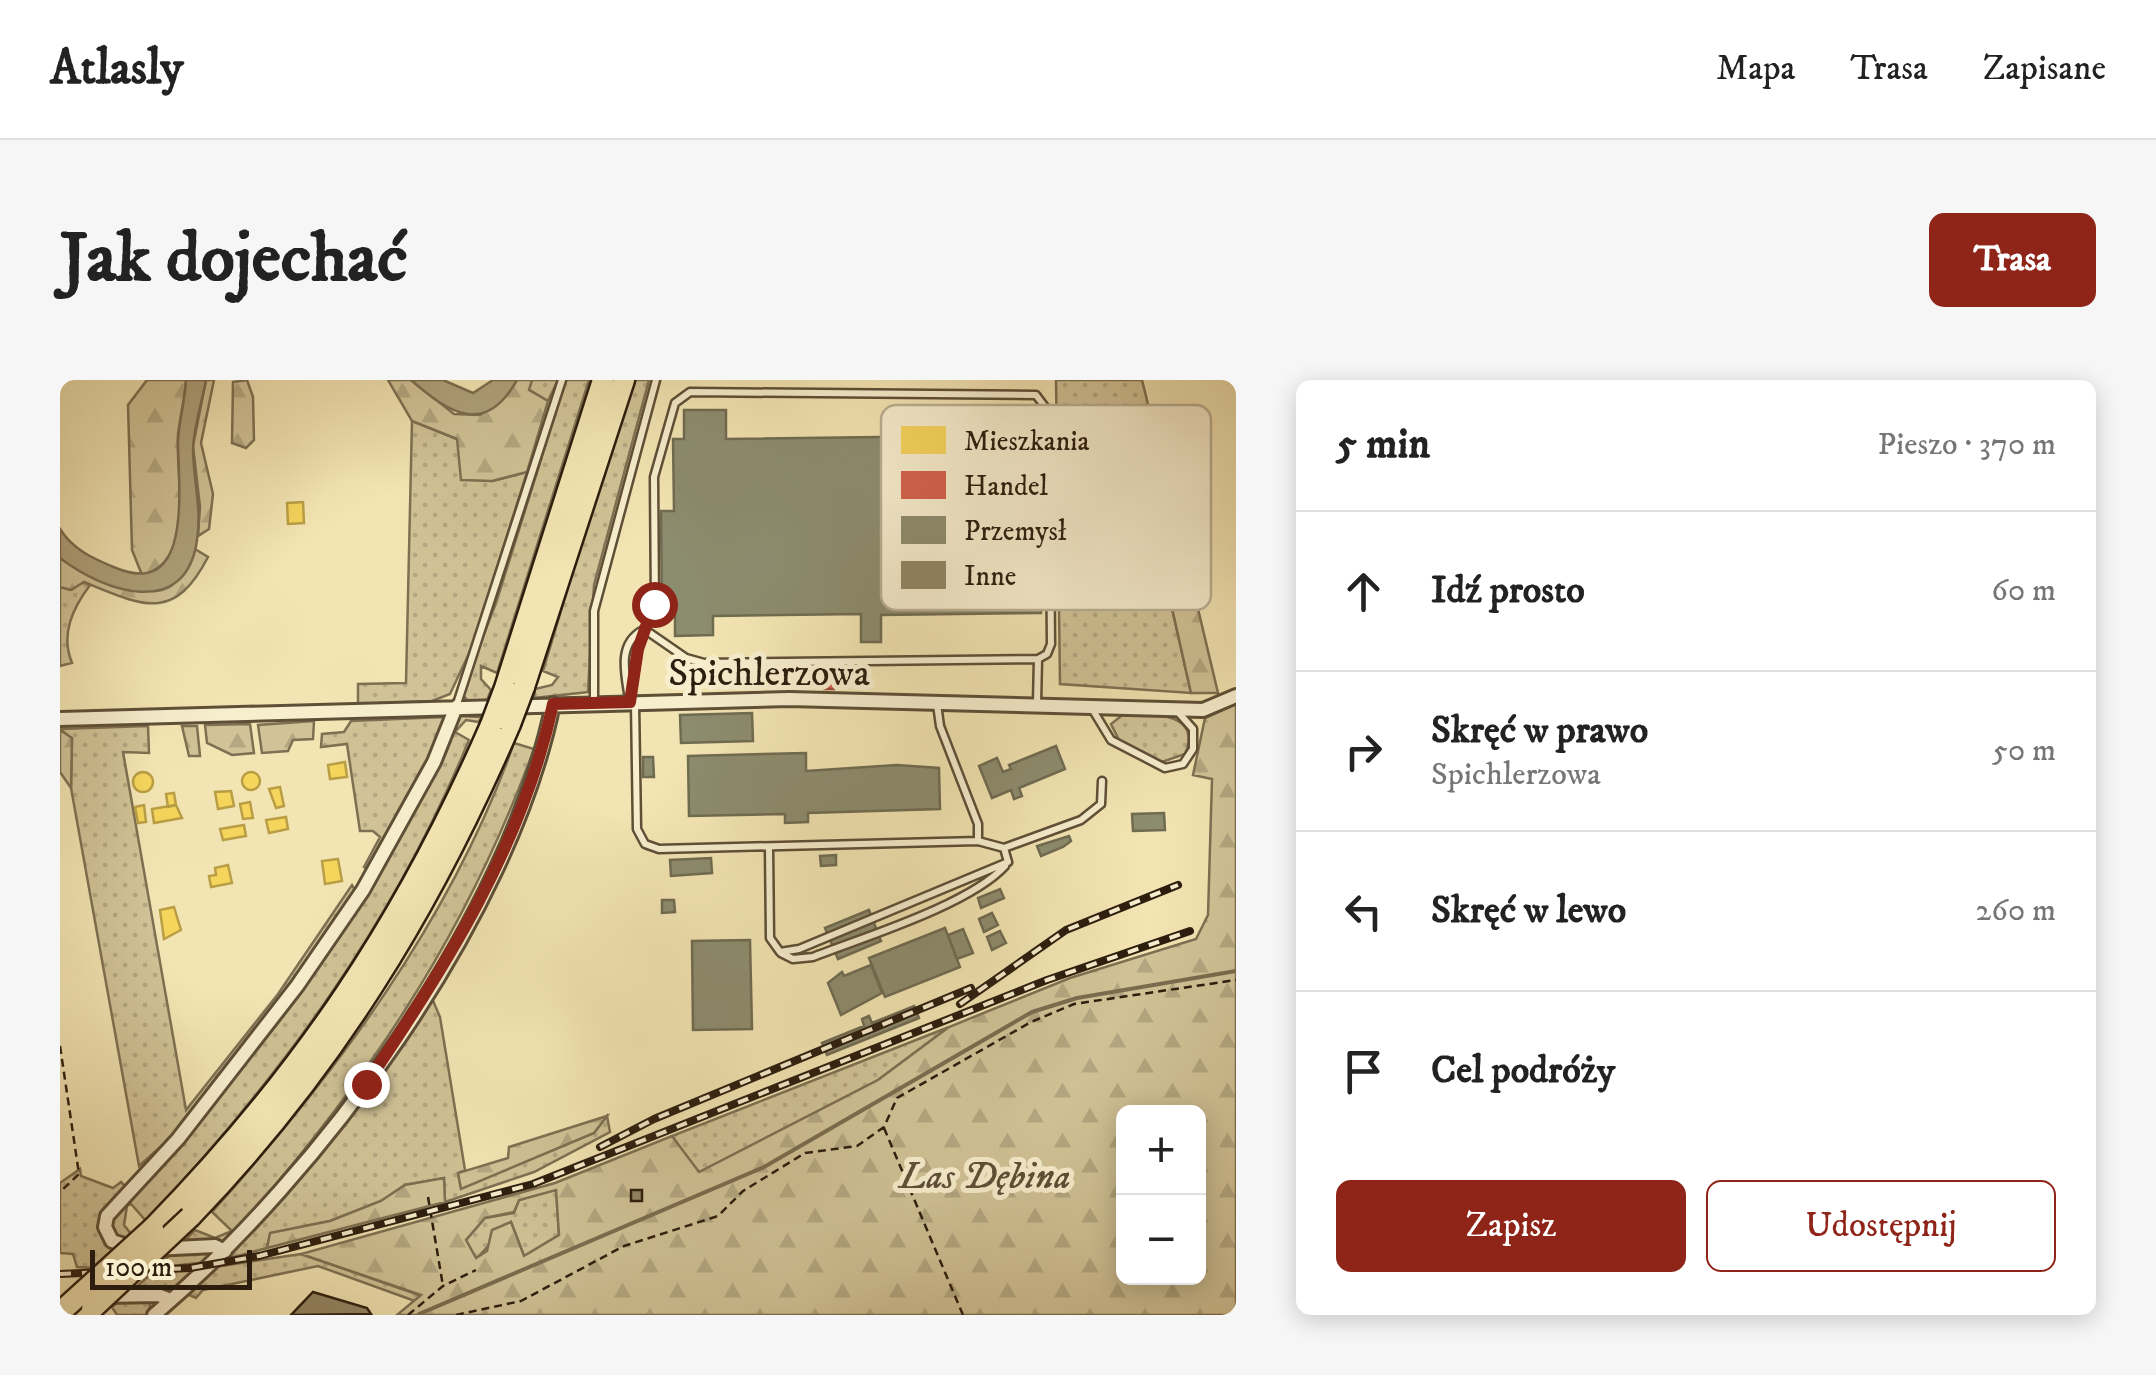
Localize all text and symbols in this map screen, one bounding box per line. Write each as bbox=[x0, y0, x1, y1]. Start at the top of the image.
text: Atlasly bbox=[50, 39, 183, 99]
text: Mapa bbox=[1716, 47, 1795, 91]
text: Trasa bbox=[1850, 47, 1928, 91]
text: Zapisane bbox=[1983, 47, 2106, 91]
button: Trasa bbox=[1929, 213, 2096, 307]
text: Jak dojechać bbox=[60, 216, 407, 304]
legend bbox=[881, 405, 1211, 610]
text: 5 min bbox=[1336, 419, 1430, 471]
text: Mieszkania bbox=[964, 424, 1090, 459]
text: Pieszo · 370 m bbox=[1877, 425, 2056, 465]
text: Handel bbox=[964, 469, 1049, 504]
text: Przemysł bbox=[964, 514, 1067, 549]
text: Inne bbox=[964, 559, 1016, 594]
icon: ahead bbox=[1336, 564, 1391, 619]
text: Idź prosto bbox=[1431, 567, 1585, 615]
text: 60 m bbox=[1991, 571, 2056, 611]
route start bbox=[632, 582, 678, 628]
street label: Spichlerzowa bbox=[668, 650, 870, 698]
text: Skręć w prawo bbox=[1431, 707, 1648, 755]
icon: right bbox=[1336, 724, 1391, 779]
text: 50 m bbox=[1992, 731, 2056, 771]
text: Spichlerzowa bbox=[1431, 755, 1601, 795]
icon: left bbox=[1336, 884, 1391, 939]
text: Skręć w lewo bbox=[1431, 887, 1626, 935]
text: 260 m bbox=[1976, 891, 2056, 931]
icon: arrive bbox=[1336, 1044, 1391, 1099]
text: Cel podróży bbox=[1431, 1047, 1615, 1095]
route end bbox=[344, 1062, 390, 1108]
map controls bbox=[1116, 1105, 1206, 1285]
button: + bbox=[1116, 1105, 1206, 1195]
park label: Las Dębina bbox=[897, 1153, 1071, 1201]
button: Zapisz bbox=[1336, 1180, 1686, 1272]
button: Udostępnij bbox=[1706, 1180, 2056, 1272]
button: − bbox=[1116, 1195, 1206, 1285]
scale bar bbox=[90, 1245, 252, 1290]
text: 100 m bbox=[105, 1250, 172, 1285]

